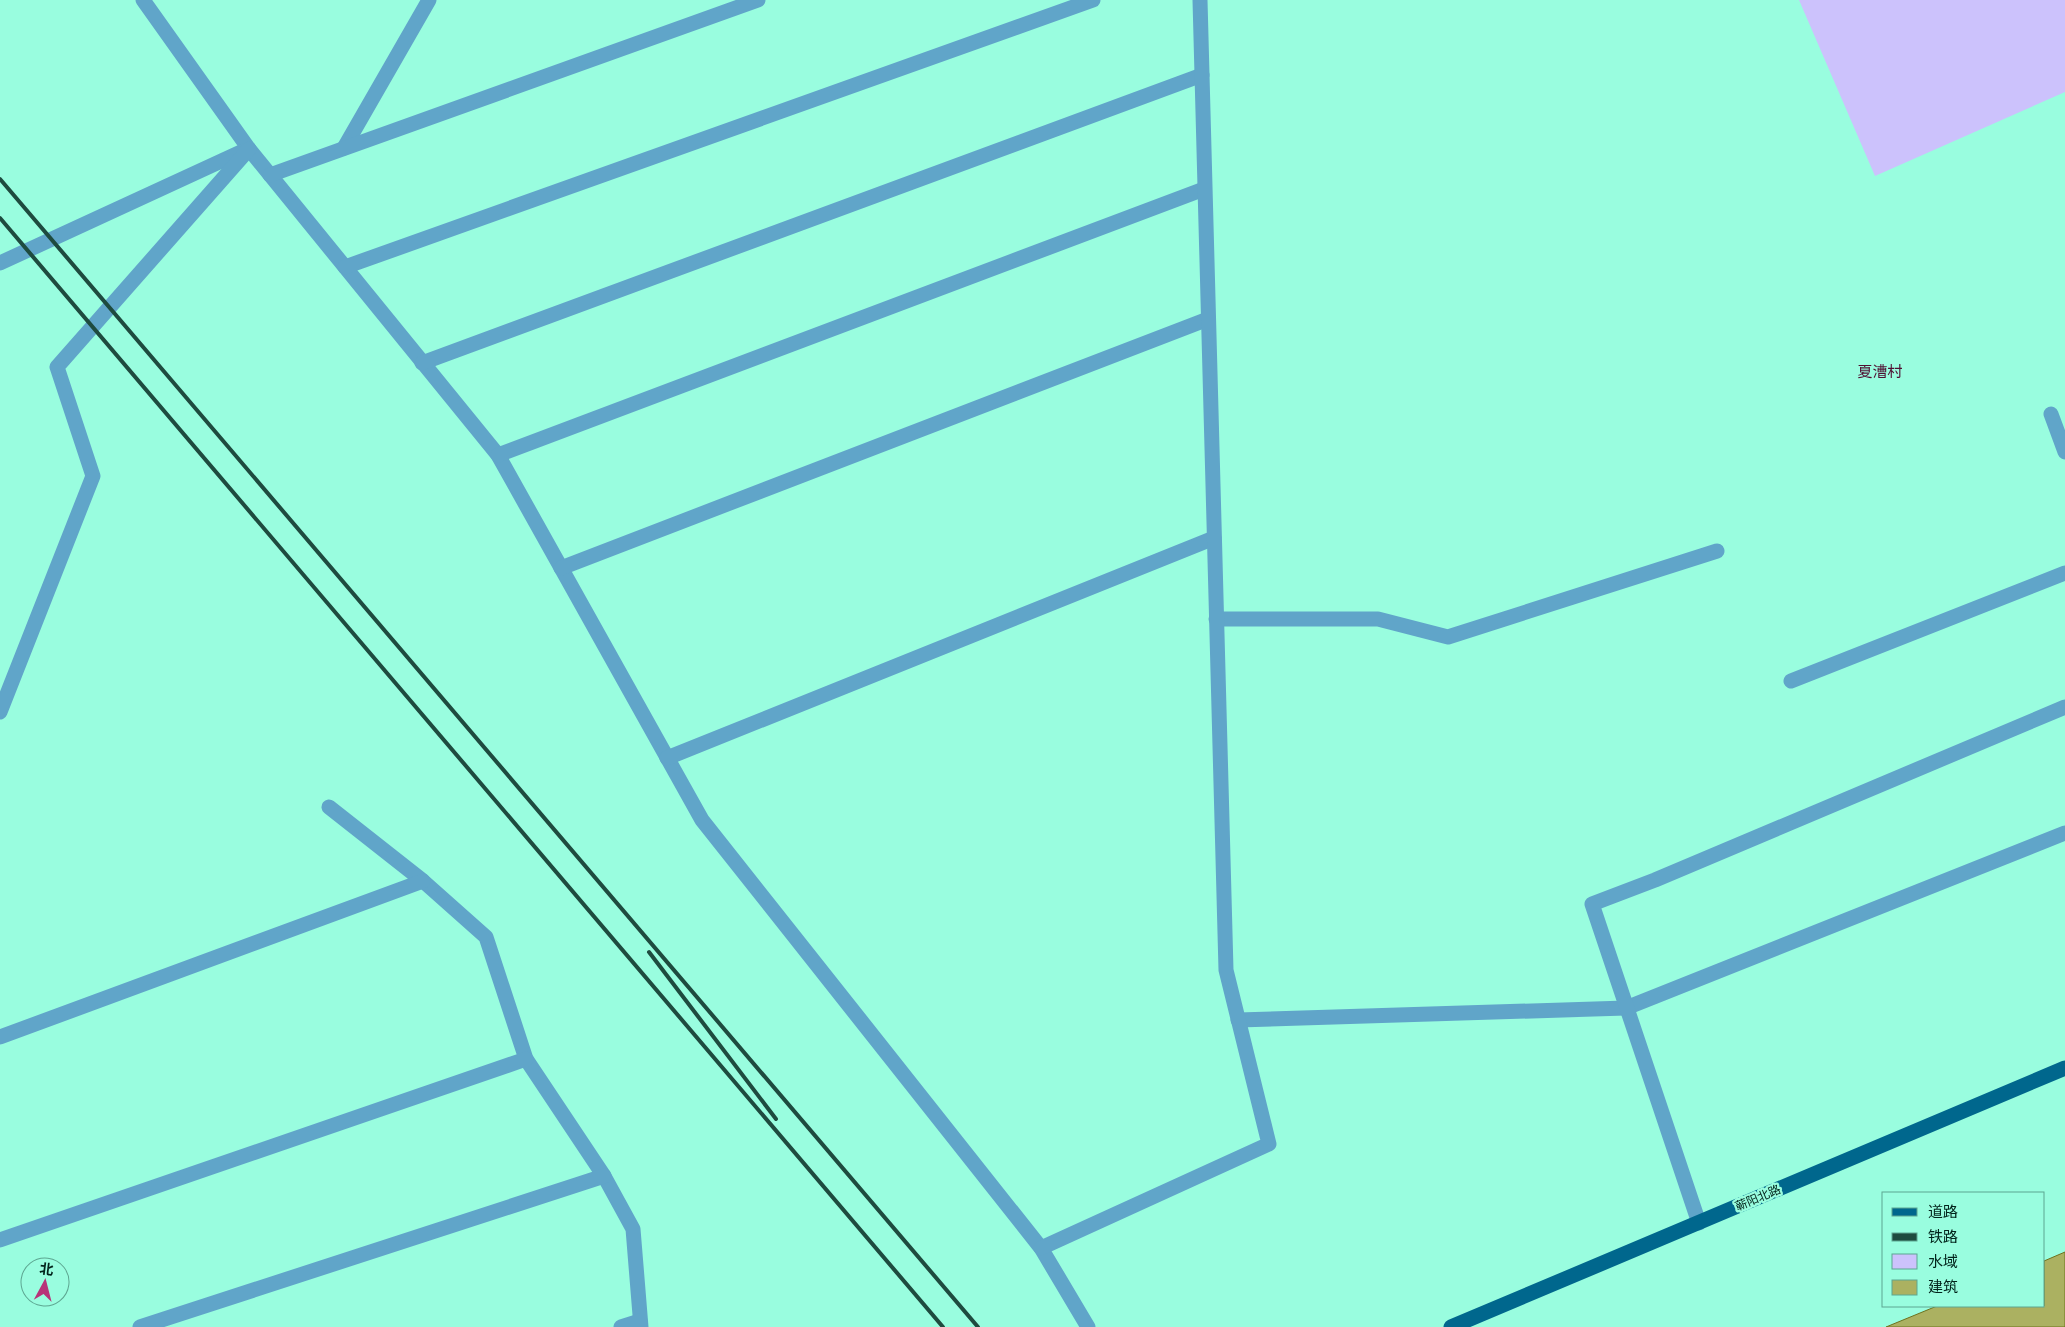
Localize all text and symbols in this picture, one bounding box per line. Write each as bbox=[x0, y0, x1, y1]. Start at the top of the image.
district label: 夏漕村 bbox=[1857, 362, 1903, 383]
street label: 蕲阳北路 bbox=[1733, 1181, 1784, 1216]
legend bbox=[1882, 1192, 2045, 1307]
text: 道路 bbox=[1928, 1202, 1958, 1223]
text: 铁路 bbox=[1928, 1227, 1958, 1248]
text: 水域 bbox=[1928, 1252, 1958, 1273]
north arrow bbox=[20, 1257, 70, 1307]
text: 北 bbox=[38, 1259, 55, 1281]
text: 建筑 bbox=[1928, 1277, 1958, 1298]

